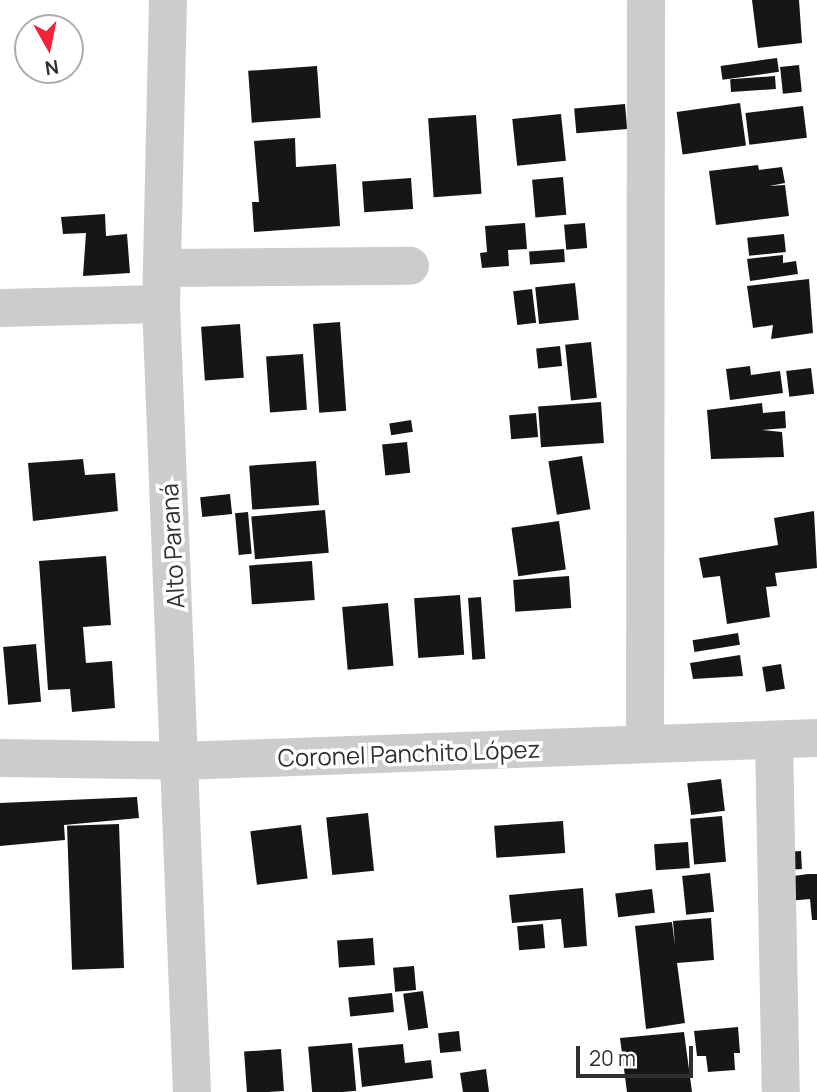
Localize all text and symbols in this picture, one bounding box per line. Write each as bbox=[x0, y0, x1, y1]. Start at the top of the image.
north arrow bbox=[14, 14, 84, 84]
text: N bbox=[43, 54, 61, 82]
street label: Alto Paraná bbox=[154, 483, 190, 609]
street label: Coronel Panchito López bbox=[277, 734, 541, 772]
scale bar bbox=[579, 1032, 696, 1076]
text: 20 m bbox=[589, 1044, 636, 1072]

